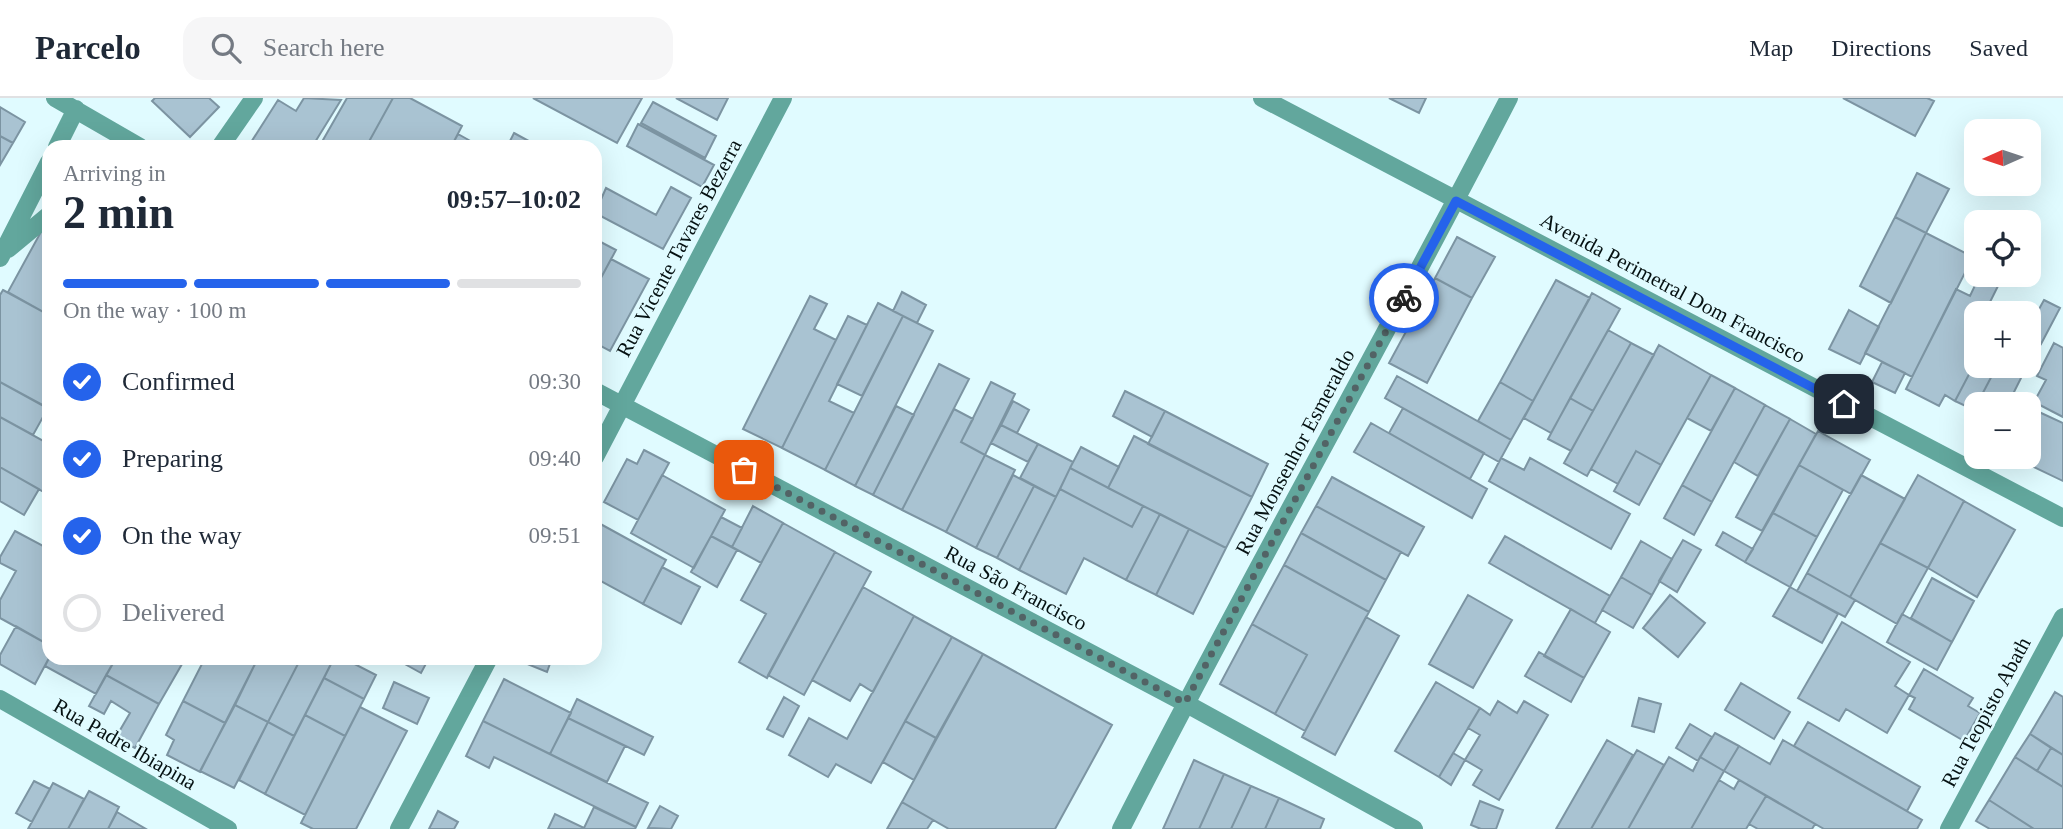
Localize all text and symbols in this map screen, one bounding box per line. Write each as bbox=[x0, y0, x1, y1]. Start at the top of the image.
search box bbox=[183, 17, 673, 80]
icon: search bbox=[207, 29, 245, 67]
text: Parcelo bbox=[35, 30, 141, 66]
text: Search here bbox=[263, 33, 385, 62]
text: Map bbox=[1749, 35, 1793, 61]
text: Directions bbox=[1831, 35, 1931, 61]
text: Saved bbox=[1969, 35, 2028, 61]
north arrow bbox=[1964, 119, 2040, 196]
map controls bbox=[1964, 119, 2041, 469]
street label: Rua Vicente Tavares Bezerra bbox=[611, 134, 747, 361]
text: Arriving in bbox=[63, 161, 166, 186]
text: 09:57–10:02 bbox=[447, 185, 581, 214]
text: 2 min bbox=[63, 187, 174, 238]
street label: Avenida Perimetral Dom Francisco bbox=[1536, 208, 1810, 368]
button: locate bbox=[1964, 210, 2041, 287]
courier bbox=[1369, 263, 1439, 333]
icon: bike bbox=[1385, 279, 1423, 317]
text: On the way · 100 m bbox=[63, 298, 246, 323]
button: + bbox=[1964, 301, 2041, 378]
street label: Rua Monsenhor Esmeraldo bbox=[1230, 345, 1360, 559]
icon: check bbox=[63, 363, 101, 401]
text: Confirmed bbox=[122, 367, 235, 396]
text: 09:30 bbox=[529, 369, 581, 394]
pin bbox=[1814, 374, 1874, 434]
icon: home bbox=[1825, 385, 1863, 423]
button: − bbox=[1964, 392, 2041, 469]
icon: check bbox=[63, 440, 101, 478]
pin bbox=[714, 440, 774, 500]
text: Preparing bbox=[122, 444, 223, 473]
text: 09:40 bbox=[529, 446, 581, 471]
icon: bag bbox=[725, 451, 763, 489]
icon: check bbox=[63, 517, 101, 555]
text: On the way bbox=[122, 521, 242, 550]
text: 09:51 bbox=[529, 523, 581, 548]
street label: Rua São Francisco bbox=[941, 540, 1091, 636]
text: Delivered bbox=[122, 598, 225, 627]
street label: Rua Teopisto Abath bbox=[1936, 633, 2036, 791]
street label: Rua Padre Ibiapina bbox=[49, 693, 201, 795]

